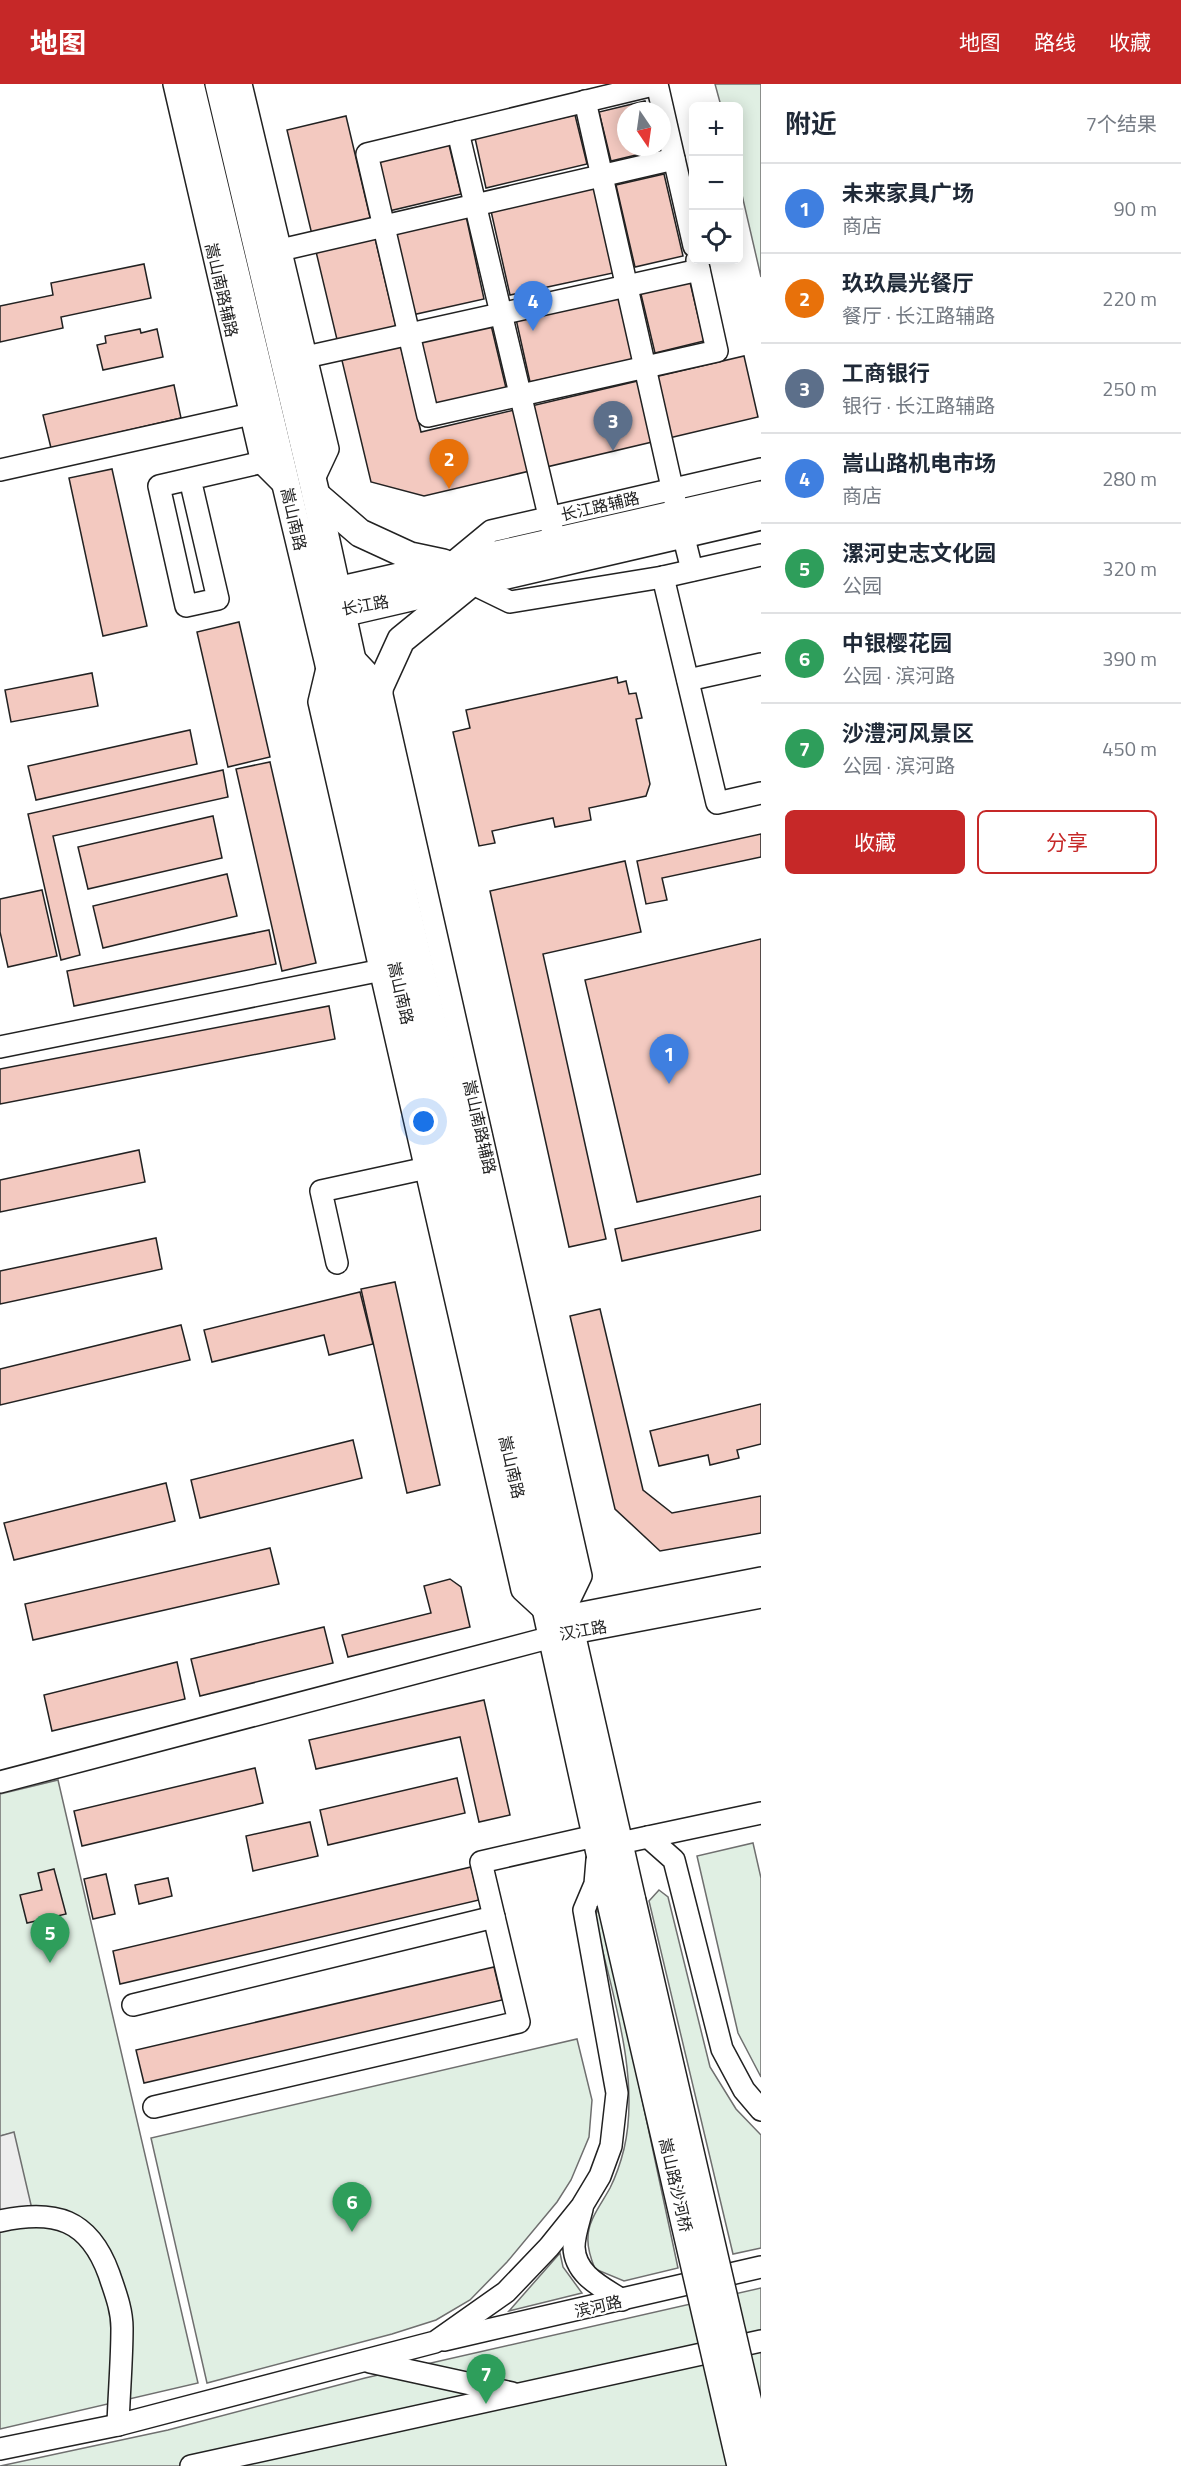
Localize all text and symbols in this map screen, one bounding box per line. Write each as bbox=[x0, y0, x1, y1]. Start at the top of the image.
text: 地图 bbox=[30, 21, 86, 64]
text: 地图 bbox=[959, 26, 1001, 58]
text: 路线 bbox=[1034, 26, 1076, 58]
text: 收藏 bbox=[1109, 26, 1151, 58]
north arrow bbox=[617, 102, 671, 156]
map controls bbox=[689, 102, 743, 264]
button: + bbox=[689, 102, 743, 156]
text: 附近 bbox=[785, 104, 837, 143]
text: 7个结果 bbox=[1086, 108, 1157, 139]
button: − bbox=[689, 156, 743, 210]
text: 未来家具广场 bbox=[842, 176, 974, 210]
text: 1 bbox=[799, 193, 810, 224]
text: 90 m bbox=[1113, 193, 1157, 224]
button: locate bbox=[689, 210, 743, 264]
text: 商店 bbox=[842, 210, 882, 241]
street label: 嵩山南路辅路 bbox=[200, 241, 244, 339]
text: 玖玖晨光餐厅 bbox=[842, 266, 974, 300]
pin: 4 bbox=[514, 282, 552, 331]
text: 2 bbox=[799, 283, 810, 314]
text: 220 m bbox=[1102, 283, 1157, 314]
text: 餐厅 · 长江路辅路 bbox=[842, 300, 995, 331]
text: 工商银行 bbox=[842, 356, 930, 390]
text: 3 bbox=[799, 373, 810, 404]
text: 250 m bbox=[1102, 373, 1157, 404]
text: 银行 · 长江路辅路 bbox=[842, 390, 995, 421]
pin: 3 bbox=[594, 402, 632, 451]
pin: 2 bbox=[430, 440, 468, 489]
text: 嵩山路机电市场 bbox=[842, 446, 996, 480]
text: 4 bbox=[799, 463, 810, 494]
text: 280 m bbox=[1102, 463, 1157, 494]
text: 商店 bbox=[842, 480, 882, 511]
street label: 嵩山南路 bbox=[275, 485, 313, 553]
street label: 长江路辅路 bbox=[558, 485, 642, 527]
text: 漯河史志文化园 bbox=[842, 536, 996, 570]
text: 5 bbox=[799, 553, 810, 584]
text: 320 m bbox=[1102, 553, 1157, 584]
text: 公园 bbox=[842, 570, 882, 601]
street label: 长江路 bbox=[339, 589, 391, 621]
text: 中银樱花园 bbox=[842, 626, 952, 660]
text: 6 bbox=[799, 643, 810, 674]
text: 390 m bbox=[1102, 643, 1157, 674]
text: 公园 · 滨河路 bbox=[842, 660, 955, 691]
text: 沙澧河风景区 bbox=[842, 716, 974, 750]
text: 7 bbox=[799, 733, 810, 764]
text: 450 m bbox=[1102, 733, 1157, 764]
text: 公园 · 滨河路 bbox=[842, 750, 955, 781]
button: 收藏 bbox=[785, 810, 965, 874]
button: 分享 bbox=[977, 810, 1157, 874]
street label: 嵩山南路 bbox=[382, 959, 420, 1027]
pin: 1 bbox=[650, 1034, 688, 1084]
street label: 嵩山南路辅路 bbox=[458, 1078, 502, 1176]
your location bbox=[409, 1107, 438, 1136]
street label: 嵩山南路 bbox=[493, 1433, 531, 1501]
street label: 汉江路 bbox=[557, 1614, 609, 1646]
pin: 5 bbox=[31, 1914, 70, 1963]
street label: 嵩山路沙河桥 bbox=[654, 2136, 698, 2234]
pin: 6 bbox=[332, 2182, 372, 2232]
street label: 滨河路 bbox=[572, 2289, 624, 2323]
pin: 7 bbox=[466, 2354, 506, 2404]

